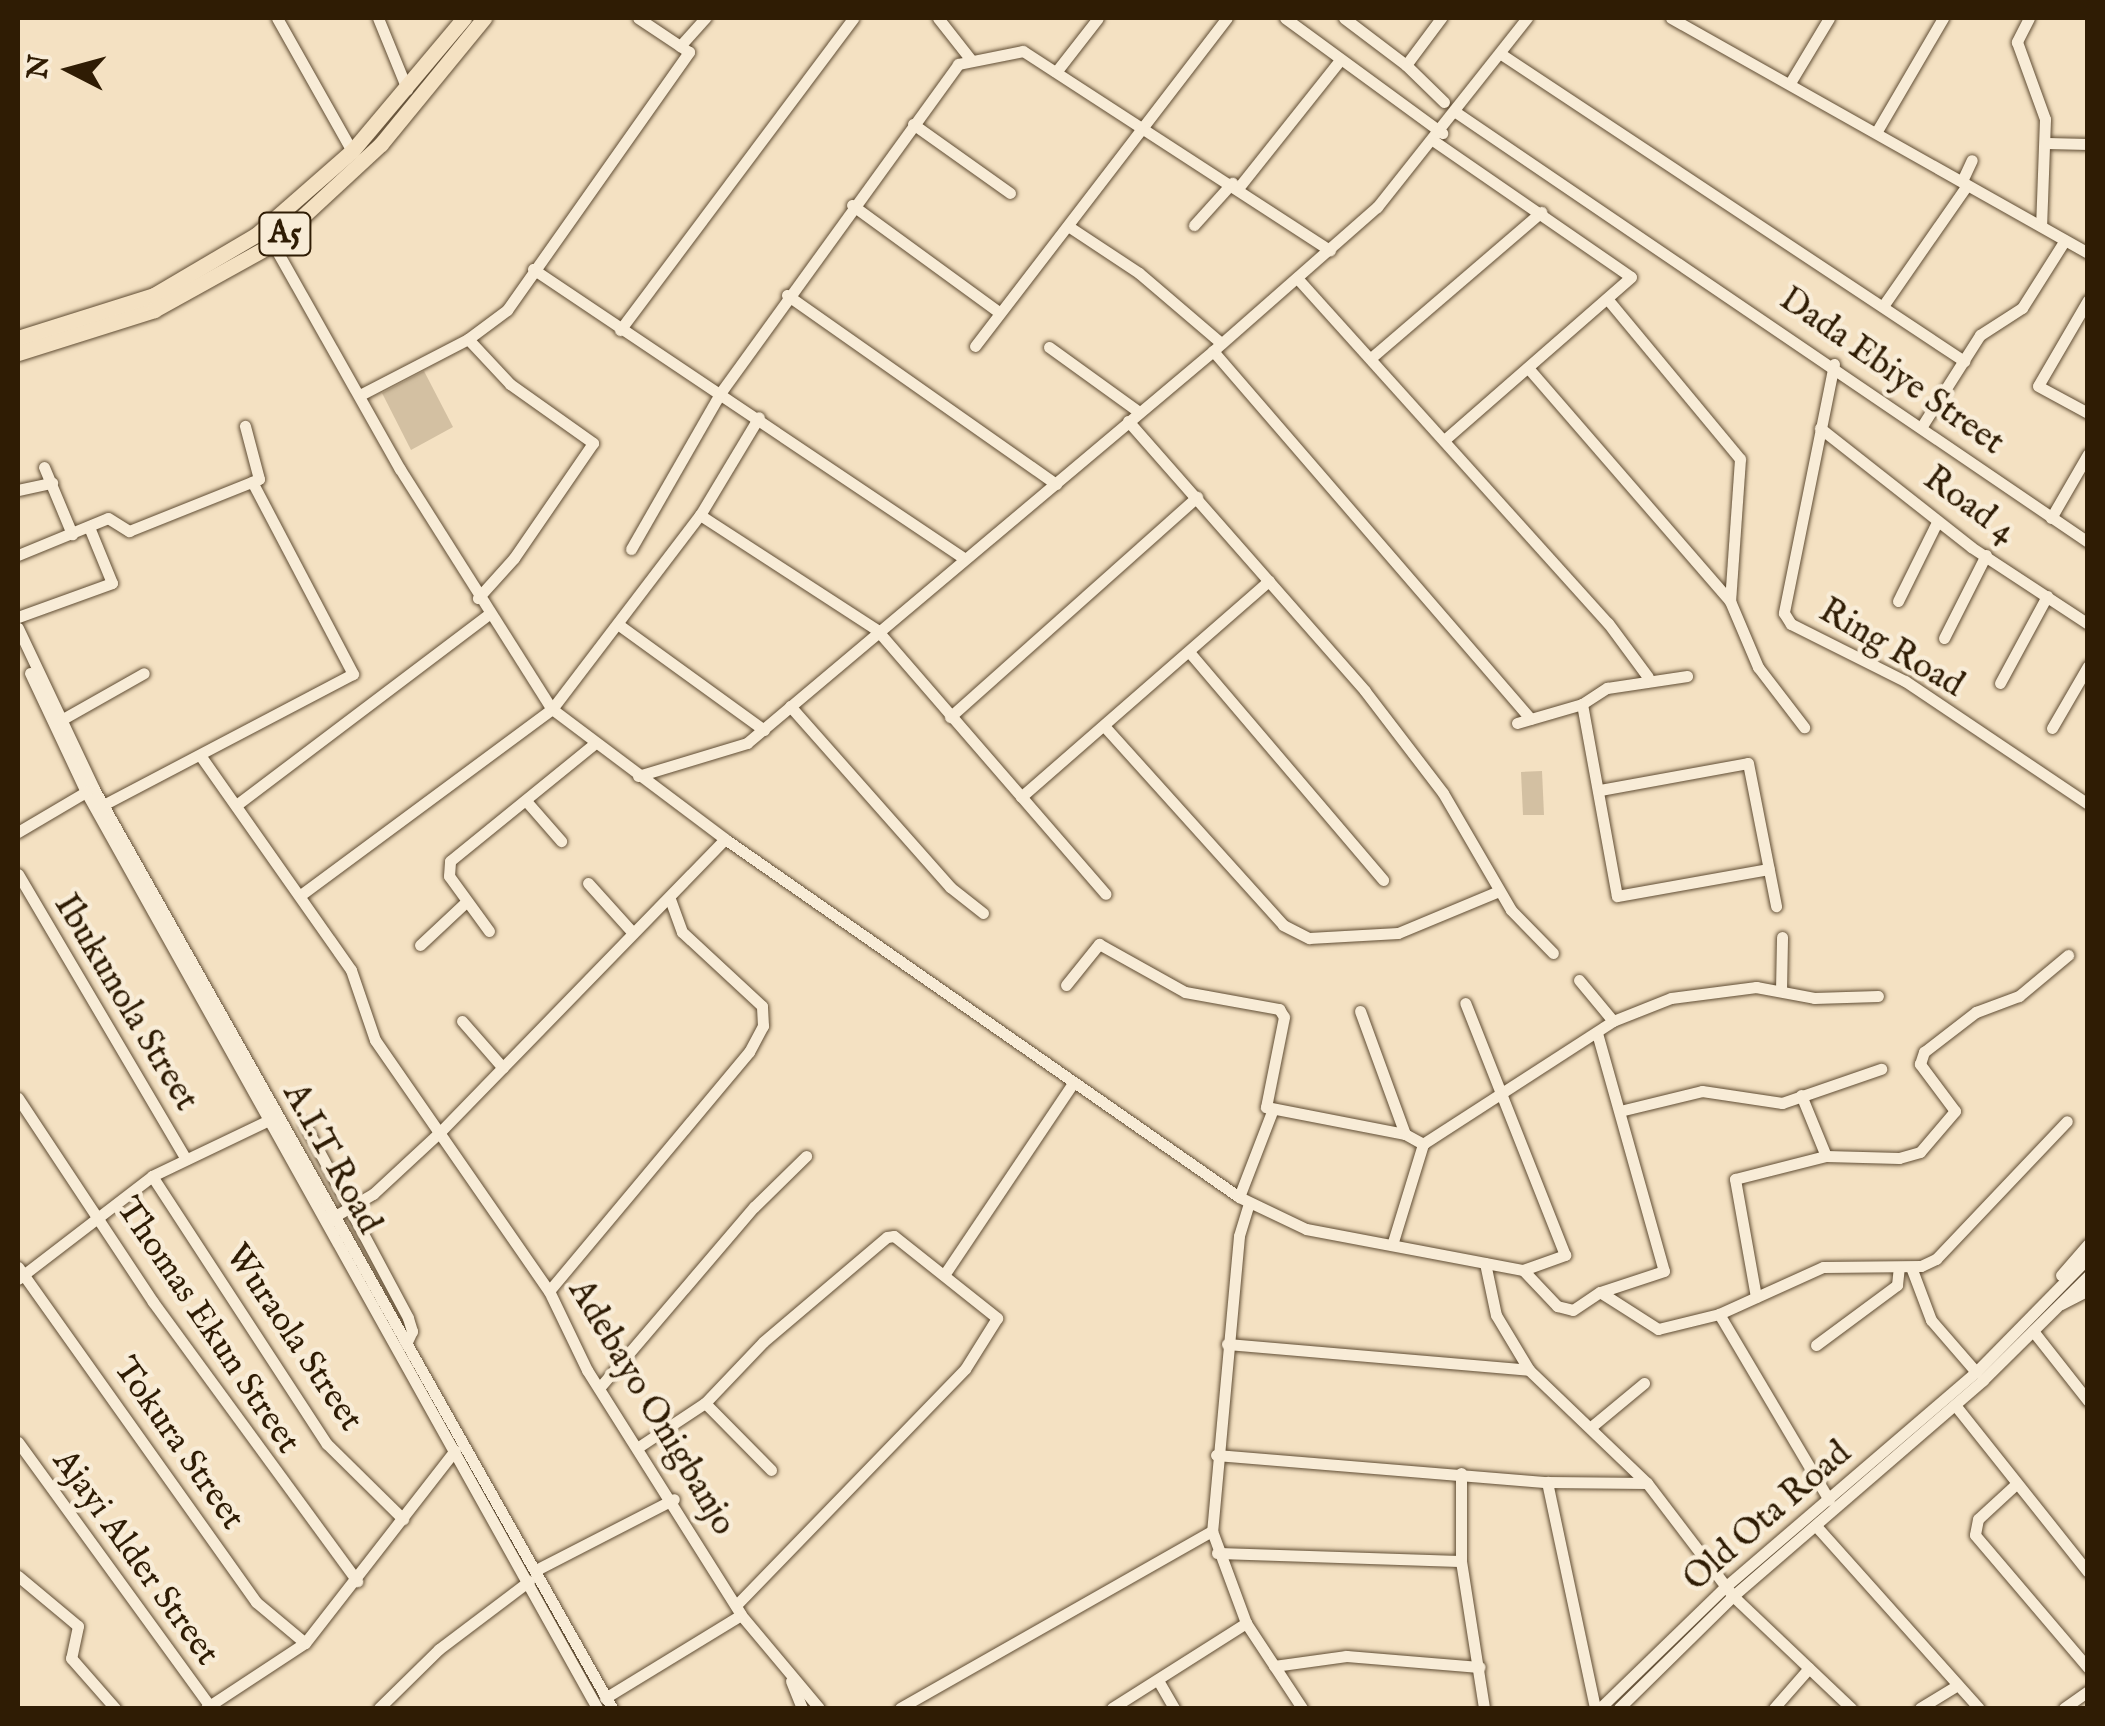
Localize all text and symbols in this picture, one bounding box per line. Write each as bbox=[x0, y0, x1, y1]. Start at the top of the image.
north arrow bbox=[20, 20, 120, 120]
text: N bbox=[21, 53, 58, 81]
road number: A5 bbox=[258, 207, 312, 261]
street label: Dada Ebiye Street bbox=[1771, 279, 2011, 465]
street label: Road 4 bbox=[1915, 458, 2023, 554]
street label: Ring Road bbox=[1811, 591, 1971, 707]
street label: Ibukunola Street bbox=[44, 887, 206, 1119]
street label: A.I.T Road bbox=[273, 1077, 389, 1241]
street label: Thomas Ekun Street bbox=[106, 1190, 308, 1462]
street label: Wuraola Street bbox=[215, 1236, 371, 1440]
street label: Adebayo Onigbanjo bbox=[558, 1273, 744, 1543]
street label: Tokura Street bbox=[103, 1350, 253, 1538]
street label: Old Ota Road bbox=[1676, 1433, 1860, 1601]
street label: Ajayi Alder Street bbox=[43, 1442, 227, 1674]

